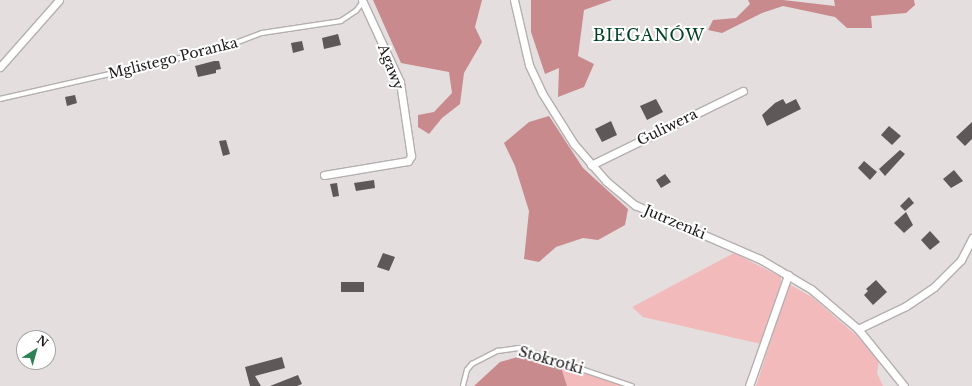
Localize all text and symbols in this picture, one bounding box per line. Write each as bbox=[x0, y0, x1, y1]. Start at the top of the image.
district label: BIEGANÓW bbox=[593, 25, 705, 45]
street label: Mglistego Poranka bbox=[107, 34, 239, 82]
street label: Agawy bbox=[375, 42, 407, 92]
street label: Guliwera bbox=[634, 105, 700, 149]
street label: Jutrzenki bbox=[642, 201, 708, 243]
north arrow bbox=[16, 330, 56, 370]
text: N bbox=[34, 333, 51, 350]
street label: Stokrotki bbox=[517, 343, 585, 377]

